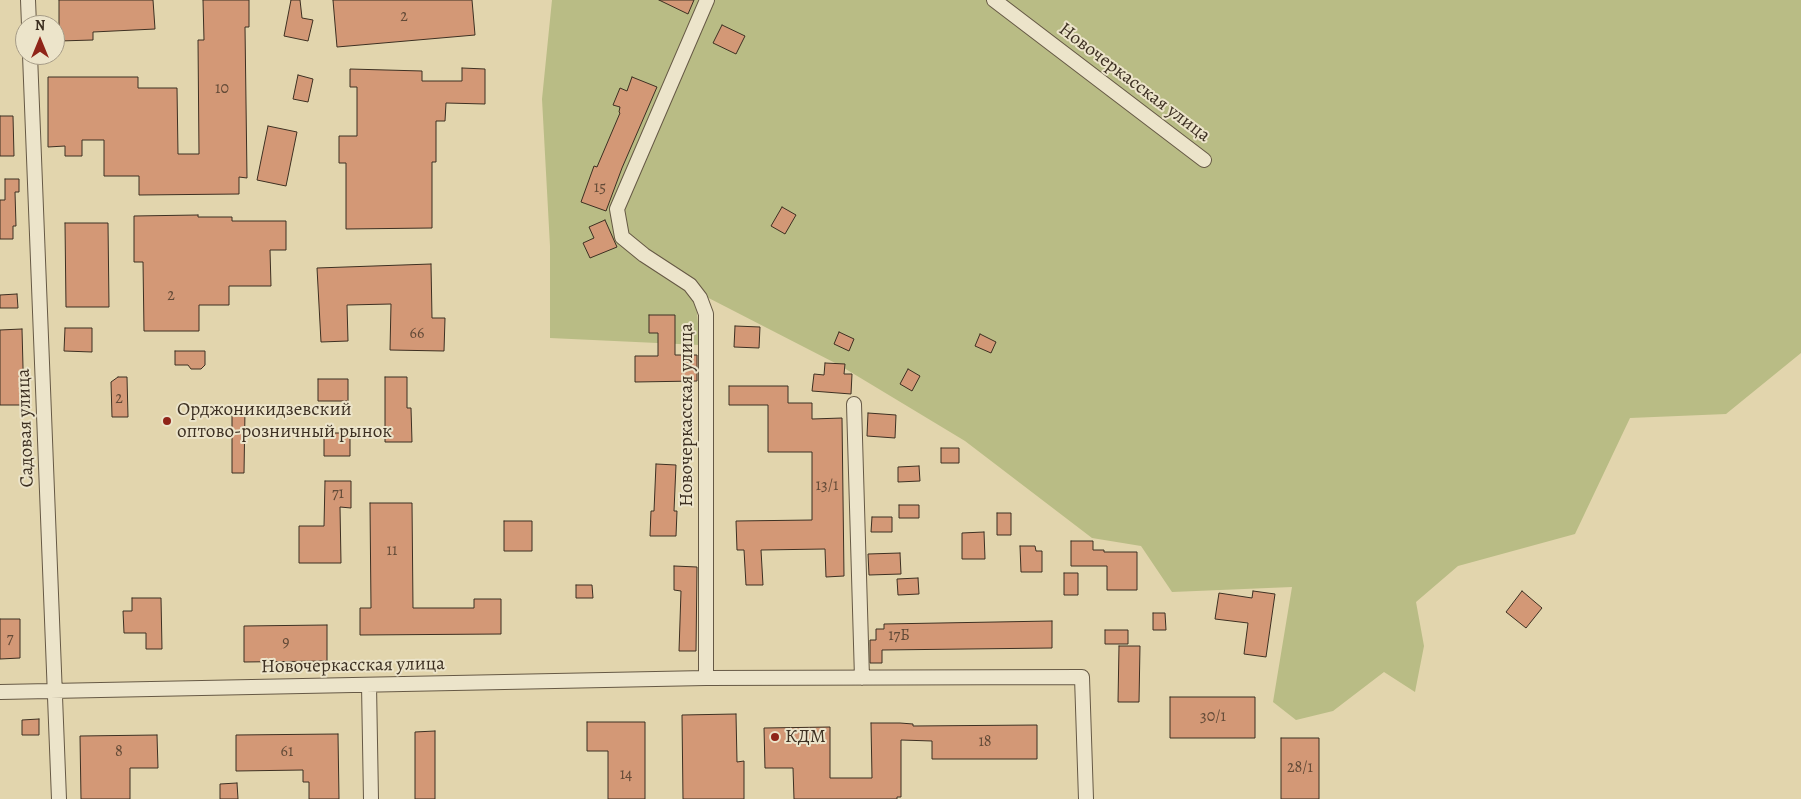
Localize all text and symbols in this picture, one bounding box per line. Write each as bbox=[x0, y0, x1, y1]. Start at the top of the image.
house number: 2 bbox=[400, 7, 408, 27]
north arrow bbox=[15, 15, 65, 65]
text: N bbox=[35, 16, 45, 35]
street label: Новочеркасская улица bbox=[1054, 19, 1214, 147]
house number: 10 bbox=[215, 79, 229, 99]
house number: 15 bbox=[594, 178, 606, 198]
house number: 2 bbox=[167, 286, 175, 306]
street label: Новочеркасская улица bbox=[676, 323, 698, 507]
house number: 66 bbox=[410, 324, 424, 344]
street label: Садовая улица bbox=[13, 368, 39, 488]
house number: 2 bbox=[115, 389, 123, 409]
place label: Орджоникидзевский оптово-розничный рынок bbox=[177, 399, 392, 443]
marker: Орджоникидзевский оптово-розничный рынок bbox=[161, 415, 173, 427]
house number: 13/1 bbox=[816, 476, 838, 496]
house number: 71 bbox=[332, 484, 344, 504]
house number: 11 bbox=[387, 541, 397, 561]
house number: 17Б bbox=[888, 626, 910, 646]
house number: 7 bbox=[7, 629, 13, 649]
house number: 9 bbox=[282, 633, 290, 653]
street label: Новочеркасская улица bbox=[261, 653, 445, 679]
house number: 30/1 bbox=[1200, 707, 1226, 727]
place label: КДМ bbox=[785, 726, 826, 748]
marker: КДМ bbox=[769, 731, 781, 743]
house number: 18 bbox=[978, 732, 992, 752]
house number: 8 bbox=[115, 742, 123, 762]
house number: 61 bbox=[281, 742, 293, 762]
house number: 28/1 bbox=[1287, 758, 1313, 778]
house number: 14 bbox=[620, 765, 632, 785]

